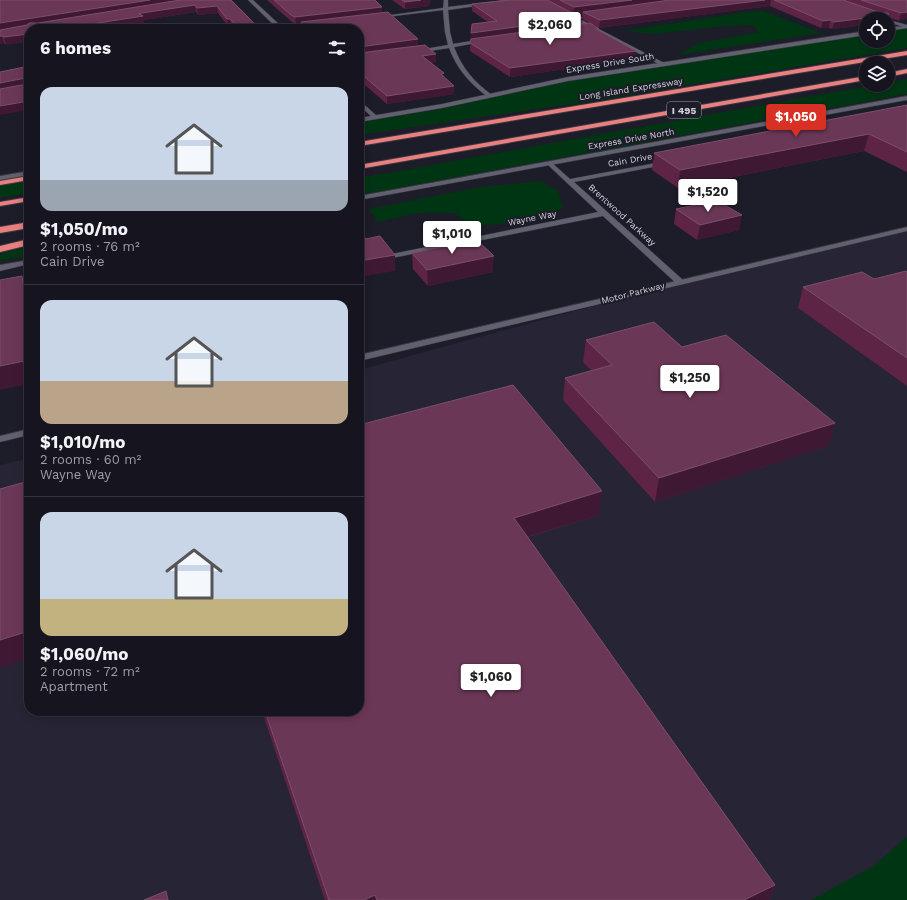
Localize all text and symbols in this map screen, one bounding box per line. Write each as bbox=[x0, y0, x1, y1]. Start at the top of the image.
pin: $2,060 bbox=[517, 12, 583, 46]
map controls bbox=[859, 12, 895, 92]
button: locate bbox=[859, 12, 895, 48]
text: $2,060 bbox=[528, 17, 572, 32]
icon: filters bbox=[326, 37, 348, 59]
text: 6 homes bbox=[40, 38, 111, 58]
street label: Express Drive South bbox=[565, 51, 655, 75]
button: layers bbox=[859, 56, 895, 92]
street label: Long Island Expressway bbox=[579, 76, 684, 102]
road number: I 495 bbox=[667, 102, 701, 118]
pin: $1,050 bbox=[763, 104, 829, 138]
text: $1,050 bbox=[775, 109, 817, 124]
icon: home bbox=[158, 113, 230, 185]
street label: Express Drive North bbox=[587, 126, 675, 152]
street label: Cain Drive bbox=[607, 151, 653, 169]
pin: $1,520 bbox=[675, 179, 741, 213]
street label: Brentwood Parkway bbox=[586, 182, 658, 248]
text: $1,520 bbox=[687, 184, 729, 199]
street label: Wayne Way bbox=[507, 208, 557, 228]
text: $1,050/mo bbox=[40, 219, 128, 239]
pin: $1,010 bbox=[419, 221, 485, 255]
text: $1,010 bbox=[432, 226, 472, 241]
text: 2 rooms · 76 m² bbox=[40, 239, 140, 254]
text: Cain Drive bbox=[40, 254, 105, 269]
street label: Motor Parkway bbox=[600, 280, 666, 306]
icon: home bbox=[158, 326, 230, 398]
pin: $1,250 bbox=[657, 365, 723, 399]
text: $1,250 bbox=[669, 370, 711, 385]
text: $1,010/mo bbox=[40, 432, 125, 452]
text: 2 rooms · 60 m² bbox=[40, 452, 141, 467]
text: Wayne Way bbox=[40, 467, 111, 482]
icon: home bbox=[158, 538, 230, 610]
text: $1,060/mo bbox=[40, 644, 129, 664]
text: 2 rooms · 72 m² bbox=[40, 664, 140, 679]
pin: $1,060 bbox=[458, 664, 524, 698]
text: $1,060 bbox=[470, 669, 512, 684]
text: Apartment bbox=[40, 679, 108, 694]

